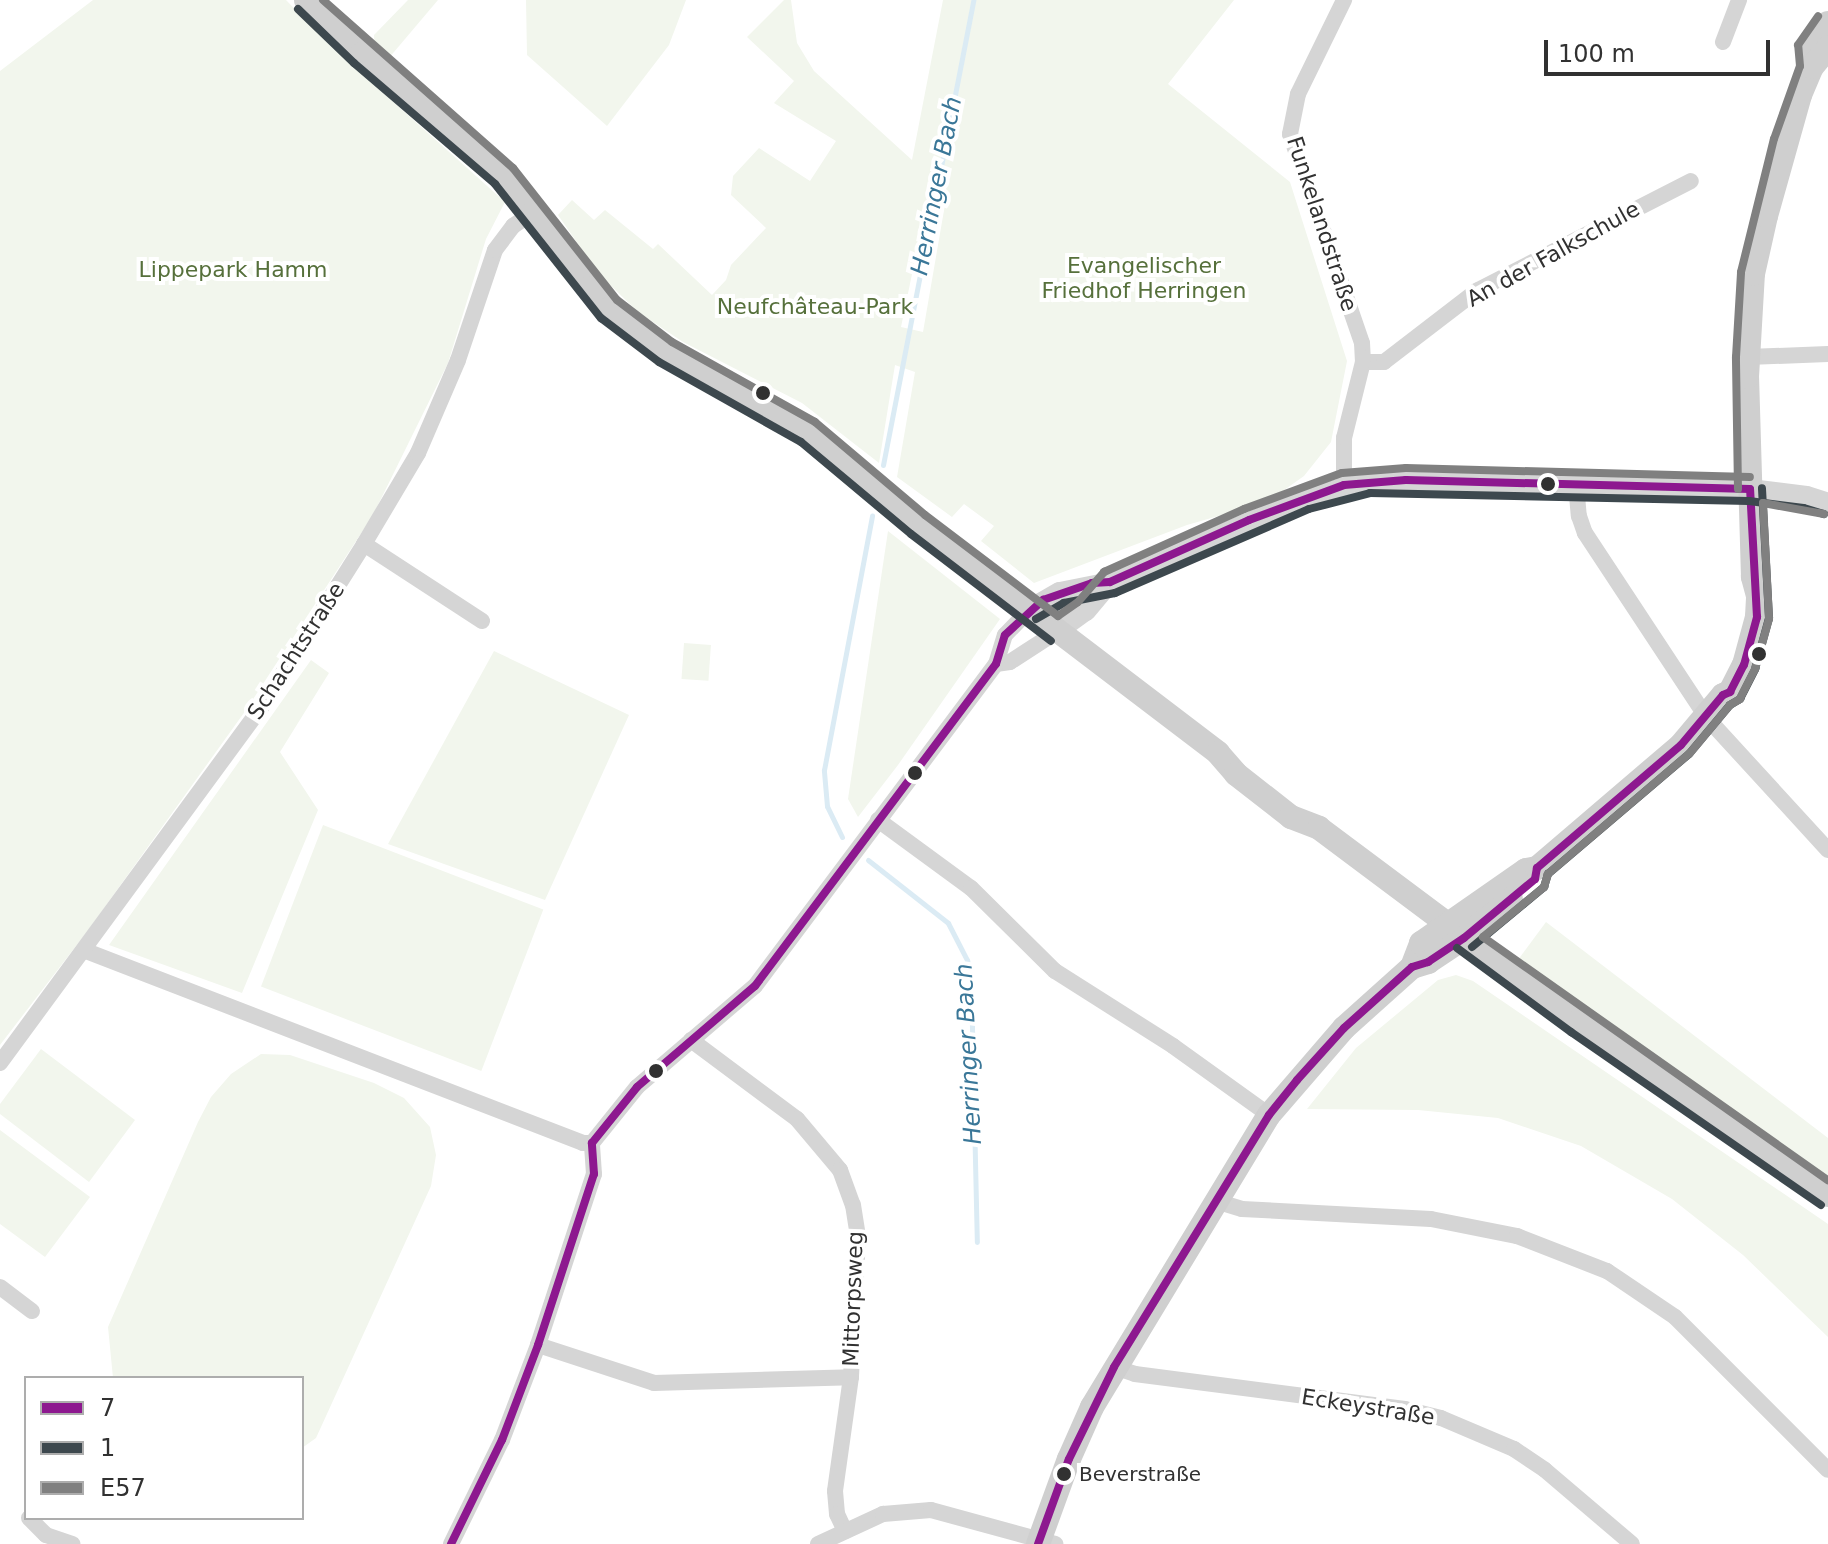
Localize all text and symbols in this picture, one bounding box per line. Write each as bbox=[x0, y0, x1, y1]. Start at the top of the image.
scale bar bbox=[1548, 24, 1774, 74]
text: 100 m bbox=[1558, 40, 1635, 68]
water label: Herringer Bach bbox=[906, 94, 968, 278]
street label: Funkelandstraße bbox=[1281, 133, 1363, 315]
street label: An der Falkschule bbox=[1462, 196, 1644, 312]
park label: Evangelischer Friedhof Herringen bbox=[1041, 252, 1247, 304]
park label: Lippepark Hamm bbox=[139, 257, 327, 283]
park label: Neufchâteau-Park bbox=[717, 294, 913, 320]
unlabelled marker bbox=[755, 385, 771, 401]
unlabelled marker bbox=[1540, 476, 1556, 492]
street label: Schachtstraße bbox=[242, 577, 350, 725]
unlabelled marker bbox=[1751, 646, 1767, 662]
unlabelled marker bbox=[907, 765, 923, 781]
water label: Herringer Bach bbox=[950, 963, 988, 1145]
unlabelled marker bbox=[648, 1063, 664, 1079]
street label: Mittorpsweg bbox=[837, 1231, 869, 1367]
legend bbox=[24, 1376, 304, 1520]
street label: Eckeystraße bbox=[1300, 1383, 1436, 1431]
text: 7 bbox=[100, 1394, 115, 1422]
text: 1 bbox=[100, 1434, 115, 1462]
place label: Beverstraße bbox=[1079, 1462, 1201, 1486]
marker: Beverstraße bbox=[1056, 1466, 1072, 1482]
text: E57 bbox=[100, 1474, 146, 1502]

